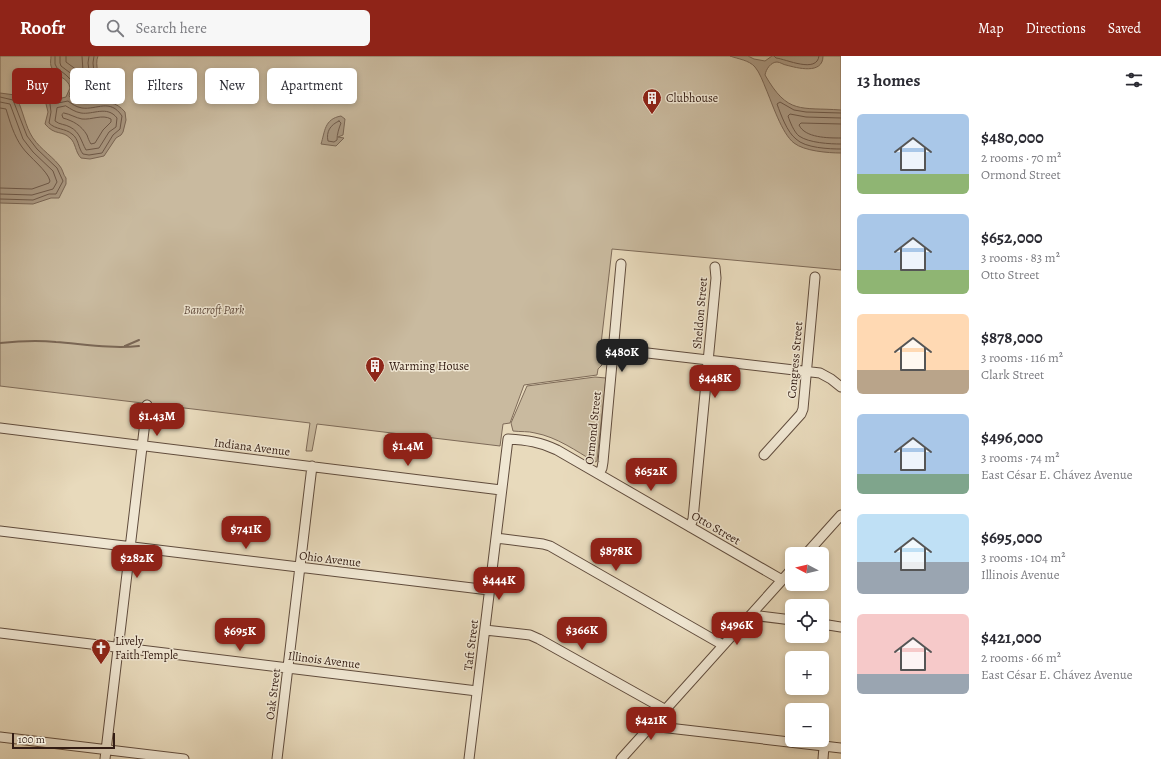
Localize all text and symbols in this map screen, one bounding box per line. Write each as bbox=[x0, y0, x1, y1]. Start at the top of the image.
search box bbox=[90, 10, 370, 46]
text: Roofr bbox=[20, 15, 66, 41]
icon: search bbox=[104, 17, 126, 39]
text: Search here bbox=[136, 18, 207, 38]
text: Map bbox=[978, 19, 1004, 38]
text: Directions bbox=[1026, 19, 1086, 38]
text: Saved bbox=[1108, 19, 1141, 38]
chip: Buy bbox=[12, 68, 62, 104]
chip: Rent bbox=[70, 68, 125, 104]
chip: Filters bbox=[133, 68, 197, 104]
chip: New bbox=[205, 68, 259, 104]
chip: Apartment bbox=[267, 68, 357, 104]
text: 13 homes bbox=[857, 69, 920, 92]
icon: filters bbox=[1123, 69, 1145, 91]
building icon: Clubhouse bbox=[641, 87, 663, 115]
place label: Clubhouse bbox=[666, 90, 718, 106]
text: $480,000 bbox=[981, 126, 1044, 149]
icon: home bbox=[889, 130, 937, 178]
text: 2 rooms · 70 m² bbox=[981, 149, 1061, 166]
text: Ormond Street bbox=[981, 166, 1061, 183]
text: $652,000 bbox=[981, 226, 1043, 249]
icon: home bbox=[889, 230, 937, 278]
text: 3 rooms · 83 m² bbox=[981, 249, 1060, 266]
text: Otto Street bbox=[981, 266, 1040, 283]
street label: Sheldon Street bbox=[689, 276, 711, 349]
park label: Bancroft Park bbox=[184, 302, 245, 318]
street label: Congress Street bbox=[784, 321, 806, 399]
text: $878,000 bbox=[981, 326, 1043, 349]
icon: home bbox=[889, 330, 937, 378]
pin: $480K bbox=[594, 339, 650, 373]
text: $480K bbox=[605, 343, 639, 360]
text: 3 rooms · 116 m² bbox=[981, 349, 1063, 366]
building icon: Warming House bbox=[364, 355, 386, 383]
place label: Warming House bbox=[388, 358, 469, 374]
pin: $448K bbox=[687, 365, 743, 399]
text: Clark Street bbox=[981, 366, 1044, 383]
text: $448K bbox=[698, 369, 732, 386]
street label: Ormond Street bbox=[581, 390, 605, 466]
pin: $1.43M bbox=[124, 403, 190, 437]
text: $1.43M bbox=[139, 407, 175, 424]
text: $496,000 bbox=[981, 426, 1043, 449]
icon: home bbox=[889, 430, 937, 478]
pin: $1.4M bbox=[380, 433, 436, 467]
street label: Indiana Avenue bbox=[213, 434, 291, 460]
text: $1.4M bbox=[392, 437, 424, 454]
text: 3 rooms · 74 m² bbox=[981, 449, 1060, 466]
pin: $652K bbox=[623, 458, 679, 492]
text: $652K bbox=[635, 462, 667, 479]
text: East César E. Chávez Avenue bbox=[981, 466, 1133, 483]
street label: Otto Street bbox=[689, 508, 743, 548]
pin: $741K bbox=[218, 516, 274, 550]
text: $741K bbox=[231, 520, 261, 537]
text: $695,000 bbox=[981, 526, 1042, 549]
icon: home bbox=[889, 530, 937, 578]
pin: $878K bbox=[588, 538, 644, 572]
text: $878K bbox=[600, 542, 632, 559]
pin: $282K bbox=[109, 545, 165, 579]
street label: Ohio Avenue bbox=[298, 547, 362, 571]
north arrow bbox=[785, 547, 829, 591]
map controls bbox=[785, 547, 829, 747]
text: $282K bbox=[120, 549, 154, 566]
text: 3 rooms · 104 m² bbox=[981, 549, 1065, 566]
text: Illinois Avenue bbox=[981, 566, 1059, 583]
pin: $444K bbox=[471, 567, 527, 601]
text: $444K bbox=[483, 571, 515, 588]
button: locate bbox=[785, 599, 829, 643]
pin: $496K bbox=[709, 612, 765, 646]
text: $496K bbox=[721, 616, 753, 633]
pin: $366K bbox=[554, 617, 610, 651]
pin: $695K bbox=[212, 618, 268, 652]
street label: Taft Street bbox=[460, 619, 482, 671]
text: $366K bbox=[566, 621, 598, 638]
text: $695K bbox=[224, 622, 256, 639]
text: $421,000 bbox=[981, 626, 1041, 649]
icon: home bbox=[889, 630, 937, 678]
place label: Lively Faith Temple bbox=[115, 633, 178, 663]
church icon: Lively Faith Temple bbox=[90, 637, 112, 665]
street label: Illinois Avenue bbox=[287, 648, 361, 672]
text: 2 rooms · 66 m² bbox=[981, 649, 1061, 666]
button: + bbox=[785, 651, 829, 695]
text: East César E. Chávez Avenue bbox=[981, 666, 1133, 683]
street label: Oak Street bbox=[262, 667, 284, 721]
button: − bbox=[785, 703, 829, 747]
pin: $421K bbox=[623, 707, 679, 741]
text: $421K bbox=[635, 711, 667, 728]
scale bar bbox=[12, 731, 115, 750]
text: 100 m bbox=[18, 732, 45, 747]

